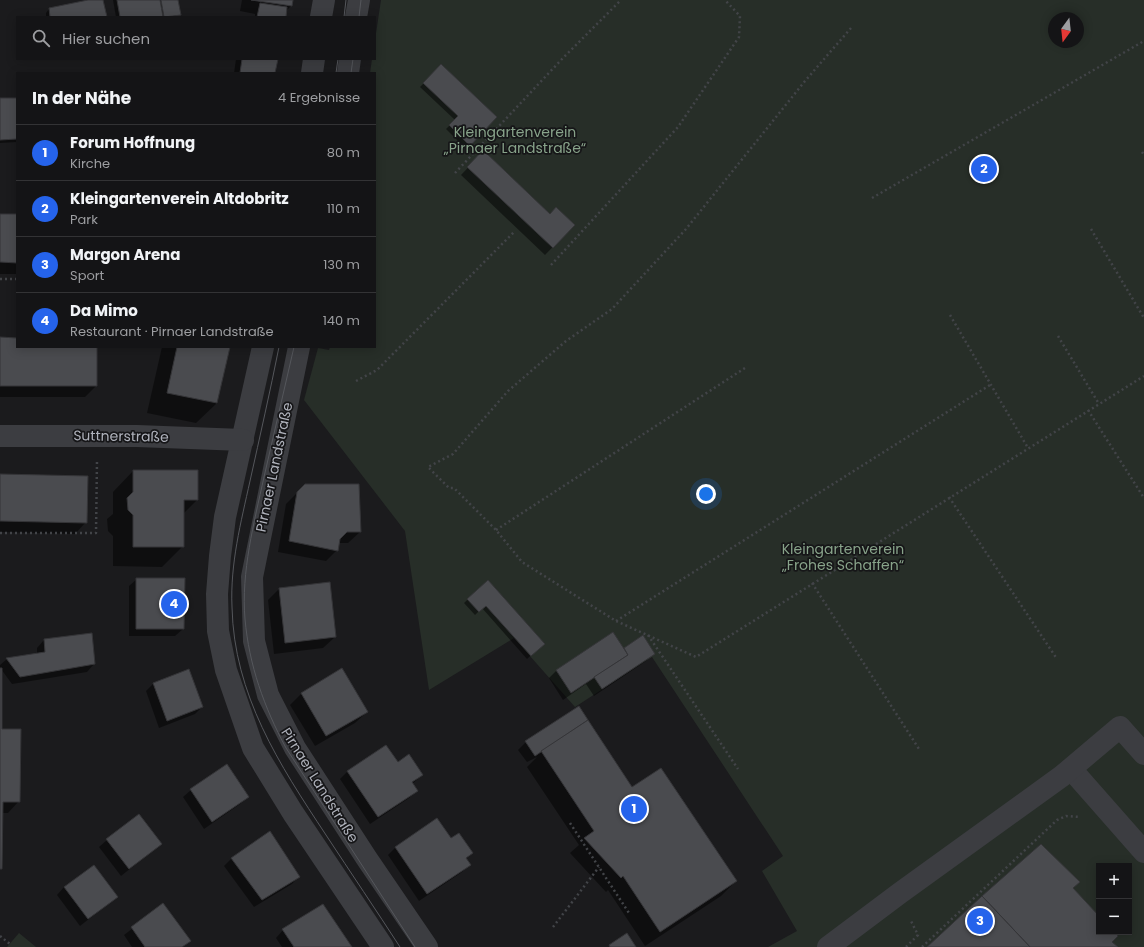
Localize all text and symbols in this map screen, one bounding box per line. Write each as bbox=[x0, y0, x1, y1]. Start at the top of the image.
north arrow bbox=[1048, 12, 1084, 48]
search box bbox=[16, 16, 376, 60]
icon: search bbox=[30, 27, 52, 49]
text: Hier suchen bbox=[62, 28, 150, 49]
text: In der Nähe bbox=[32, 86, 131, 110]
text: 4 Ergebnisse bbox=[278, 88, 360, 107]
park label: Kleingartenverein „Pirnaer Landstraße“ bbox=[443, 122, 586, 158]
text: Forum Hoffnung bbox=[70, 132, 195, 153]
text: 1 bbox=[43, 143, 47, 162]
text: 80 m bbox=[327, 143, 360, 162]
text: Kirche bbox=[70, 154, 110, 173]
pin: 2 bbox=[971, 154, 997, 184]
text: Kleingartenverein Altdobritz bbox=[70, 188, 289, 209]
text: 2 bbox=[41, 199, 49, 218]
text: 110 m bbox=[327, 199, 360, 218]
text: Park bbox=[70, 210, 98, 229]
text: Margon Arena bbox=[70, 244, 180, 265]
text: 3 bbox=[41, 255, 49, 274]
text: 130 m bbox=[323, 255, 360, 274]
text: Sport bbox=[70, 266, 104, 285]
text: Da Mimo bbox=[70, 300, 138, 321]
text: 4 bbox=[41, 311, 49, 330]
text: 140 m bbox=[323, 311, 360, 330]
text: Restaurant · Pirnaer Landstraße bbox=[70, 322, 274, 341]
street label: Pirnaer Landstraße bbox=[250, 400, 298, 534]
street label: Suttnerstraße bbox=[73, 425, 169, 447]
your location bbox=[696, 484, 716, 504]
park label: Kleingartenverein „Frohes Schaffen“ bbox=[781, 539, 904, 575]
pin: 4 bbox=[161, 589, 187, 619]
street label: Pirnaer Landstraße bbox=[277, 724, 364, 847]
pin: 1 bbox=[621, 794, 647, 824]
map controls bbox=[1096, 863, 1132, 935]
button: + bbox=[1096, 863, 1132, 899]
button: − bbox=[1096, 899, 1132, 935]
pin: 3 bbox=[967, 906, 993, 936]

